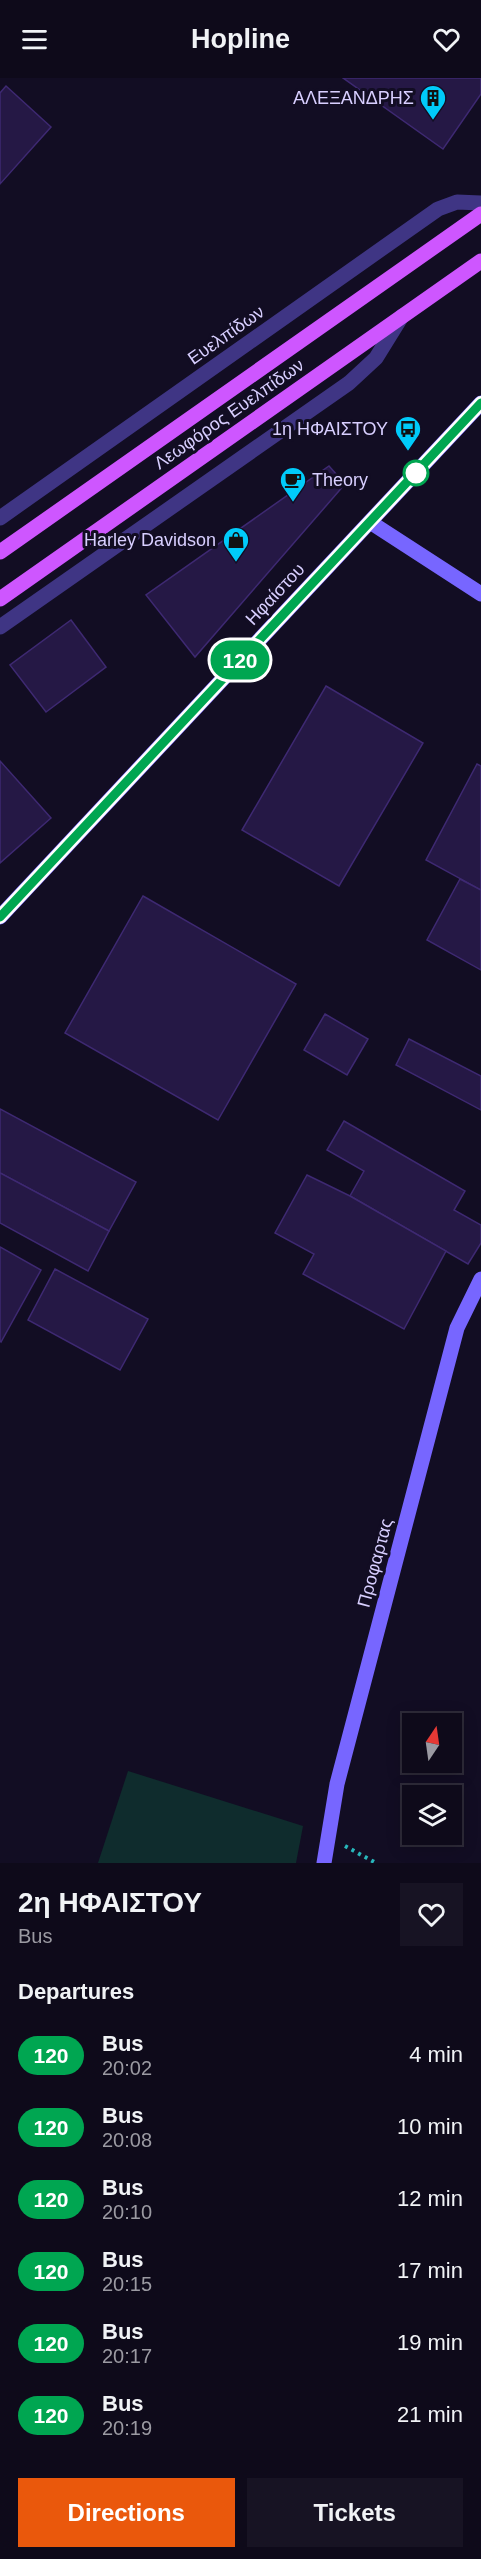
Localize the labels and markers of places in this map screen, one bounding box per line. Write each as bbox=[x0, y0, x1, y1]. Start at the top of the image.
building icon: ΑΛΕΞΑΝΔΡΗΣ bbox=[418, 83, 448, 121]
place label: ΑΛΕΞΑΝΔΡΗΣ bbox=[293, 88, 414, 108]
bus stop icon: 1η ΗΦΑΙΣΤΟΥ bbox=[393, 414, 423, 452]
place label: 1η ΗΦΑΙΣΤΟΥ bbox=[272, 419, 388, 439]
unlabelled marker bbox=[403, 460, 429, 486]
cafe icon: Theory bbox=[278, 465, 308, 503]
place label: Theory bbox=[312, 470, 368, 490]
shop icon: Harley Davidson bbox=[221, 525, 251, 563]
place label: Harley Davidson bbox=[84, 530, 216, 550]

